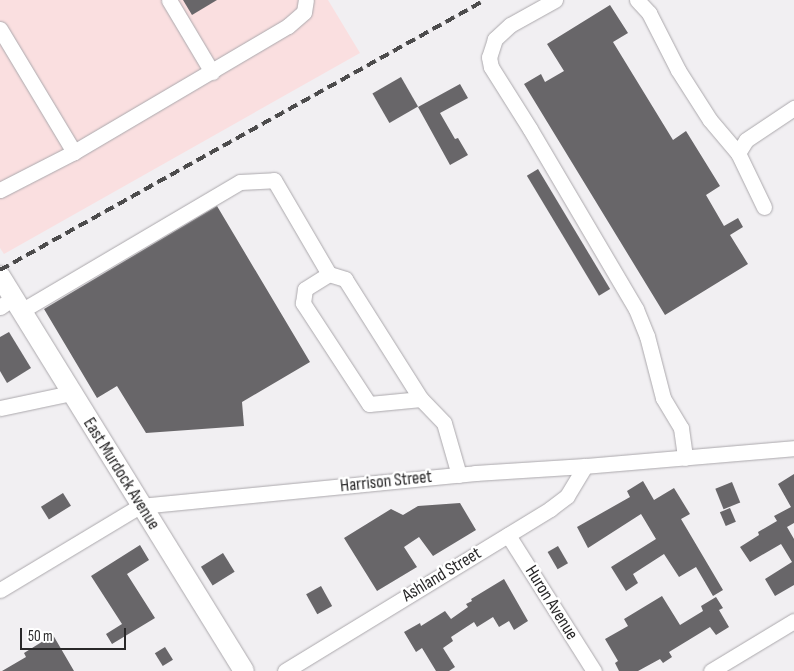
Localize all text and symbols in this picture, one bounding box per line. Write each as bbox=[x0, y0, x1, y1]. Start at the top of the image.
street label: East Murdock Avenue bbox=[78, 414, 164, 534]
street label: Harrison Street bbox=[339, 466, 433, 498]
street label: Ashland Street bbox=[399, 543, 485, 607]
street label: Huron Avenue bbox=[520, 562, 582, 644]
scale bar bbox=[22, 618, 129, 650]
text: 50 m bbox=[28, 627, 53, 646]

